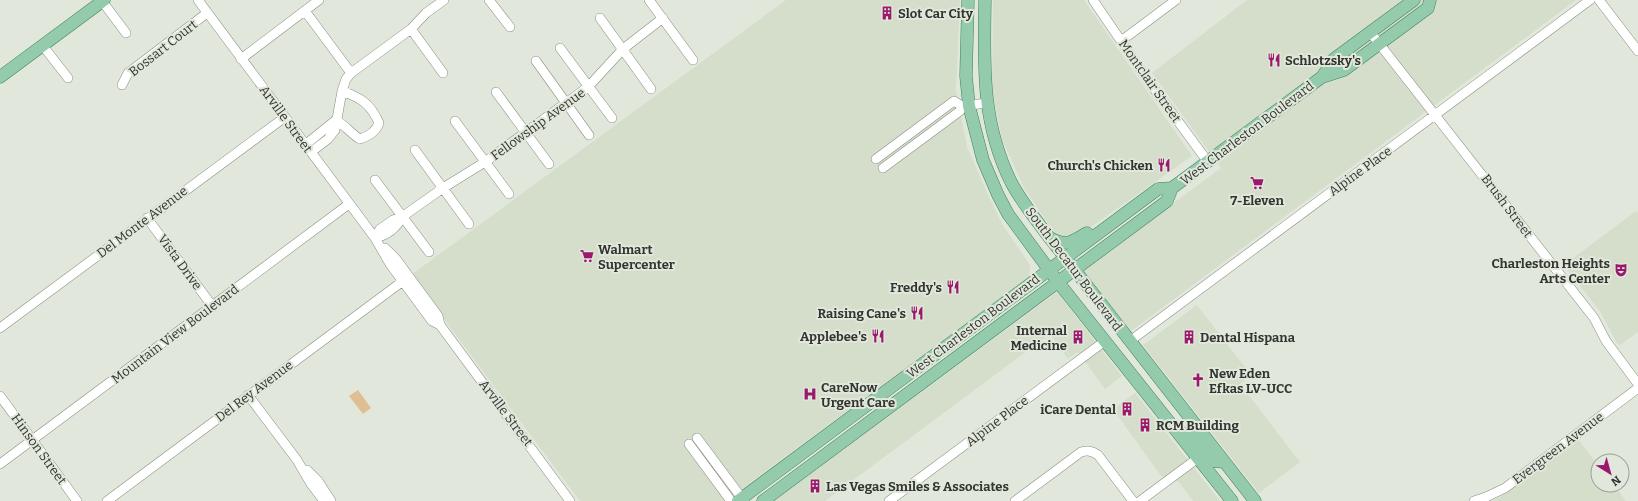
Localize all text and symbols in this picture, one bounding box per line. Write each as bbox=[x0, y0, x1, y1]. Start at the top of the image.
building icon: Slot Car City bbox=[879, 5, 895, 21]
place label: Slot Car City bbox=[898, 6, 974, 21]
street label: Bossart Court bbox=[126, 17, 200, 79]
street label: Montclair Street bbox=[1116, 37, 1184, 126]
restaurant icon: Schlotzsky's bbox=[1266, 52, 1282, 68]
place label: Schlotzsky's bbox=[1285, 53, 1361, 68]
street label: West Charleston Boulevard bbox=[1177, 78, 1317, 188]
street label: Arville Street bbox=[257, 82, 316, 156]
street label: Fellowship Avenue bbox=[488, 85, 588, 163]
street label: Alpine Place bbox=[1326, 143, 1394, 199]
restaurant icon: Church's Chicken bbox=[1156, 157, 1172, 173]
place label: Church's Chicken bbox=[1047, 158, 1154, 173]
street label: Brush Street bbox=[1478, 171, 1536, 241]
supermarket icon: 7-Eleven bbox=[1249, 175, 1265, 191]
street label: Del Monte Avenue bbox=[94, 183, 190, 261]
place label: 7-Eleven bbox=[1230, 193, 1284, 208]
street label: South Decatur Boulevard bbox=[1023, 204, 1125, 334]
street label: Vista Drive bbox=[155, 231, 205, 293]
place label: Walmart Supercenter bbox=[598, 242, 675, 272]
supermarket icon: Walmart Supercenter bbox=[579, 248, 595, 264]
place label: Charleston Heights Arts Center bbox=[1492, 256, 1610, 286]
theatre icon: Charleston Heights Arts Center bbox=[1613, 262, 1629, 278]
street label: West Charleston Boulevard bbox=[903, 271, 1043, 381]
restaurant icon: Freddy's bbox=[945, 279, 961, 295]
place label: Freddy's bbox=[890, 280, 942, 295]
street label: Mountain View Boulevard bbox=[109, 281, 242, 387]
restaurant icon: Raising Cane's bbox=[909, 305, 925, 321]
place label: Raising Cane's bbox=[818, 306, 906, 321]
place label: Internal Medicine bbox=[1010, 323, 1067, 353]
restaurant icon: Applebee's bbox=[870, 328, 886, 344]
place label: Applebee's bbox=[800, 329, 867, 344]
building icon: Internal Medicine bbox=[1070, 329, 1086, 345]
building icon: Dental Hispana bbox=[1181, 329, 1197, 345]
place label: Dental Hispana bbox=[1200, 330, 1296, 345]
street label: Del Rey Avenue bbox=[212, 357, 296, 425]
place label: New Eden Efkas LV-UCC bbox=[1209, 366, 1292, 396]
church icon: New Eden Efkas LV-UCC bbox=[1190, 372, 1206, 388]
street label: Arville Street bbox=[476, 377, 536, 449]
place label: CareNow Urgent Care bbox=[821, 380, 895, 410]
hospital icon: CareNow Urgent Care bbox=[802, 386, 818, 402]
street label: Alpine Place bbox=[963, 393, 1031, 449]
building icon: iCare Dental bbox=[1119, 401, 1135, 417]
place label: iCare Dental bbox=[1040, 402, 1116, 417]
street label: Evergreen Avenue bbox=[1509, 409, 1607, 487]
street label: Hinson Street bbox=[8, 411, 70, 487]
building icon: RCM Building bbox=[1137, 417, 1153, 433]
place label: RCM Building bbox=[1156, 418, 1239, 433]
north arrow bbox=[1590, 453, 1630, 493]
text: N bbox=[1608, 473, 1623, 489]
building icon: Las Vegas Smiles & Associates bbox=[807, 478, 823, 494]
place label: Las Vegas Smiles & Associates bbox=[826, 479, 1009, 494]

